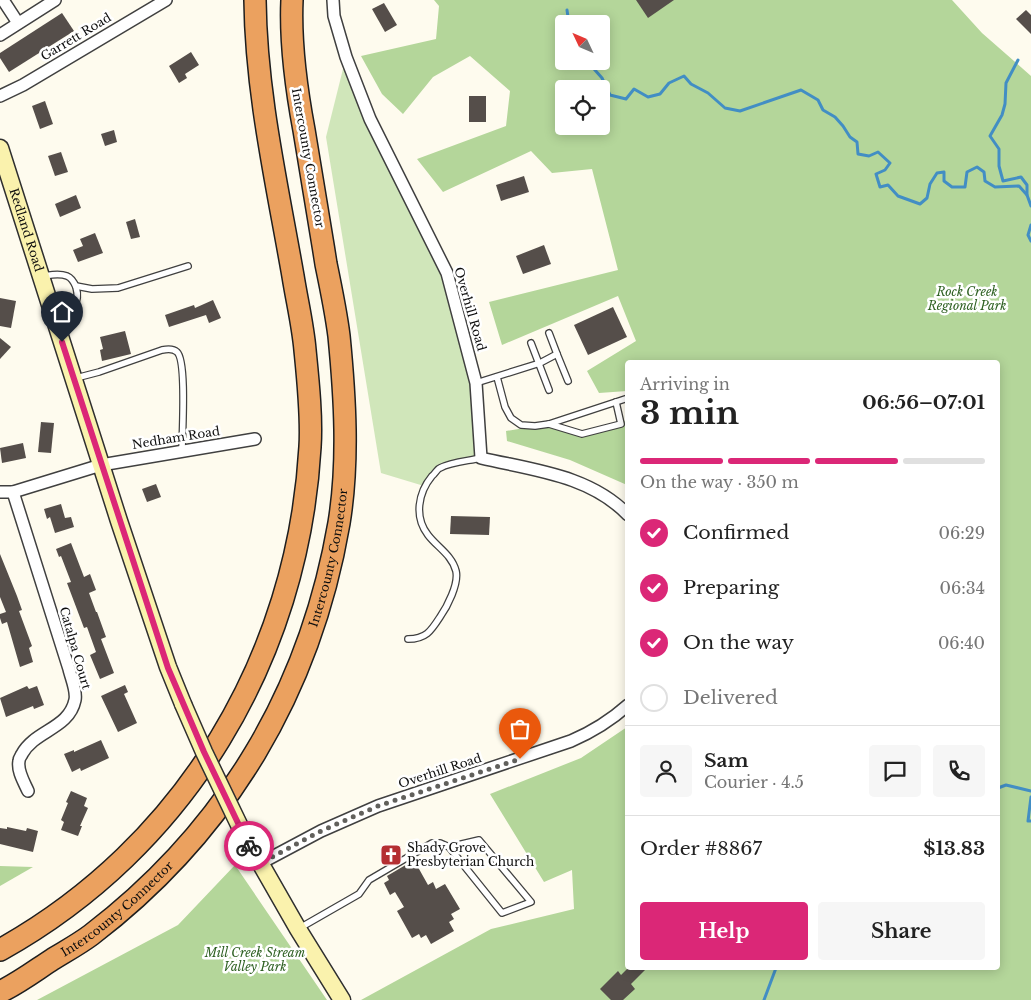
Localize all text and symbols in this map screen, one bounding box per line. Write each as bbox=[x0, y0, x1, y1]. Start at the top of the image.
street label: Garrett Road bbox=[38, 10, 114, 64]
north arrow bbox=[555, 15, 610, 70]
map controls bbox=[555, 15, 610, 135]
button: locate bbox=[555, 80, 610, 135]
street label: Intercounty Connector bbox=[289, 87, 328, 229]
street label: Redland Road bbox=[6, 186, 47, 273]
street label: Overhill Road bbox=[451, 265, 490, 353]
park label: Rock Creek Regional Park bbox=[927, 284, 1006, 313]
pin bbox=[41, 291, 83, 342]
icon: home bbox=[48, 298, 76, 326]
text: Arriving in bbox=[640, 374, 730, 394]
text: 06:56–07:01 bbox=[862, 391, 985, 414]
text: 3 min bbox=[640, 393, 739, 433]
street label: Nedham Road bbox=[131, 423, 221, 452]
text: On the way · 350 m bbox=[640, 472, 799, 492]
street label: Intercounty Connector bbox=[305, 488, 350, 629]
icon: check bbox=[640, 519, 668, 547]
text: Confirmed bbox=[683, 521, 789, 544]
text: 06:29 bbox=[939, 523, 985, 543]
icon: check bbox=[640, 574, 668, 602]
text: Preparing bbox=[683, 576, 779, 599]
text: 06:34 bbox=[940, 578, 985, 598]
street label: Catalpa Court bbox=[57, 605, 95, 691]
icon: check bbox=[640, 629, 668, 657]
text: On the way bbox=[683, 631, 794, 654]
text: 06:40 bbox=[938, 633, 985, 653]
text: Delivered bbox=[683, 686, 778, 709]
pin bbox=[499, 708, 541, 759]
icon: bag bbox=[506, 715, 534, 743]
button: person bbox=[640, 745, 692, 797]
button: chat bbox=[869, 745, 921, 797]
button: phone bbox=[933, 745, 985, 797]
text: Sam bbox=[704, 749, 749, 772]
street label: Overhill Road bbox=[396, 750, 483, 791]
text: Courier · 4.5 bbox=[704, 772, 804, 792]
courier bbox=[224, 821, 274, 871]
icon: bike bbox=[235, 832, 263, 860]
text: Order #8867 bbox=[640, 837, 762, 860]
text: $13.83 bbox=[923, 837, 985, 860]
place label: Shady Grove Presbyterian Church bbox=[407, 840, 534, 869]
church icon: Shady Grove Presbyterian Church bbox=[379, 843, 403, 867]
street label: Intercounty Connector bbox=[58, 858, 176, 959]
button: Help bbox=[640, 902, 808, 960]
button: Share bbox=[818, 902, 985, 960]
park label: Mill Creek Stream Valley Park bbox=[204, 945, 306, 974]

